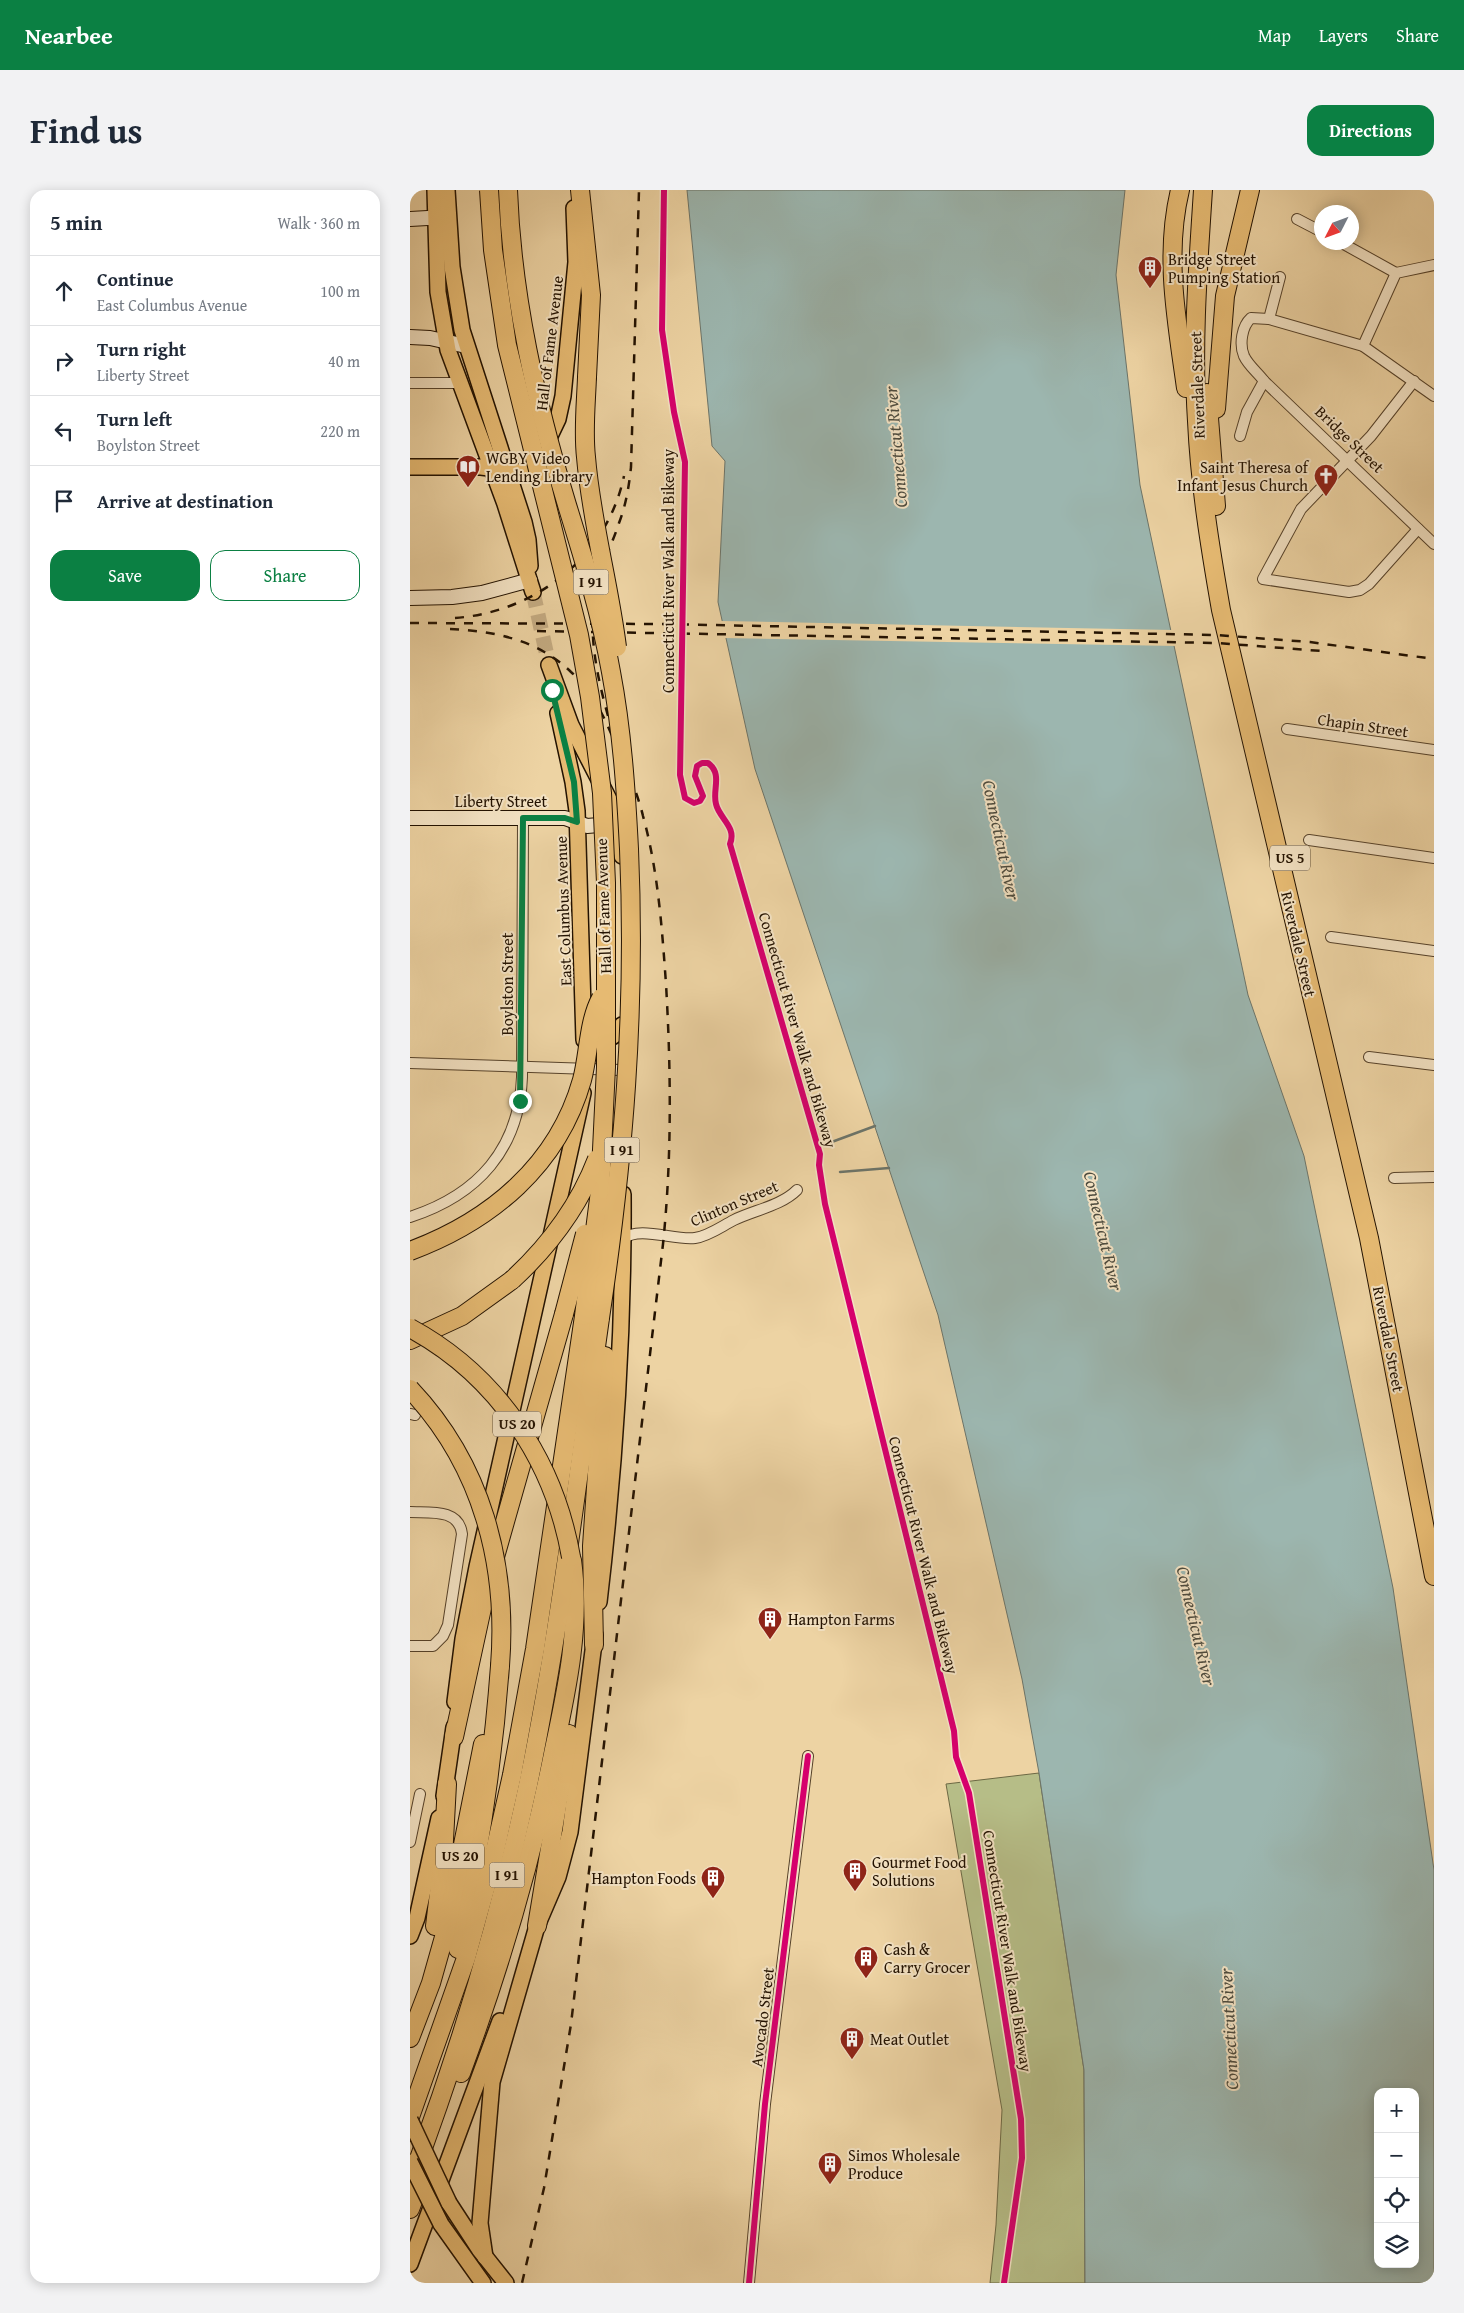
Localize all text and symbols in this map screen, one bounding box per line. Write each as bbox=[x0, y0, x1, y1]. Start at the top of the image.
text: Nearbee bbox=[25, 18, 113, 53]
text: Map bbox=[1258, 22, 1291, 49]
text: Layers bbox=[1319, 22, 1368, 49]
text: Share bbox=[1396, 22, 1439, 49]
text: Find us bbox=[30, 105, 143, 156]
button: Directions bbox=[1307, 105, 1434, 156]
north arrow bbox=[1314, 205, 1359, 250]
text: 5 min bbox=[50, 207, 102, 238]
text: Walk · 360 m bbox=[277, 211, 360, 235]
place label: Bridge Street Pumping Station bbox=[1168, 247, 1280, 289]
building icon: Bridge Street Pumping Station bbox=[1137, 255, 1163, 289]
text: Continue bbox=[97, 265, 174, 293]
street label: Hall of Fame Avenue bbox=[529, 274, 569, 412]
icon: ahead bbox=[50, 277, 78, 305]
text: 100 m bbox=[320, 279, 360, 303]
text: East Columbus Avenue bbox=[97, 293, 247, 317]
street label: Riverdale Street bbox=[1183, 331, 1211, 439]
text: Turn right bbox=[97, 335, 186, 363]
icon: right bbox=[50, 347, 78, 375]
text: 40 m bbox=[328, 349, 360, 373]
text: Liberty Street bbox=[97, 363, 189, 387]
water label: Connecticut River bbox=[877, 384, 914, 509]
street label: Bridge Street bbox=[1310, 400, 1390, 478]
text: Turn left bbox=[97, 405, 172, 433]
icon: left bbox=[50, 417, 78, 445]
text: 220 m bbox=[320, 419, 360, 443]
text: Boylston Street bbox=[97, 433, 200, 457]
place label: WGBY Video Lending Library bbox=[486, 446, 593, 488]
street label: Connecticut River Walk and Bikeway bbox=[656, 449, 680, 693]
library icon: WGBY Video Lending Library bbox=[455, 454, 481, 488]
place label: Saint Theresa of Infant Jesus Church bbox=[1177, 455, 1310, 497]
church icon: Saint Theresa of Infant Jesus Church bbox=[1313, 463, 1339, 497]
icon: arrive bbox=[50, 487, 78, 515]
text: Arrive at destination bbox=[97, 487, 273, 515]
button: Save bbox=[50, 550, 200, 601]
button: Share bbox=[210, 550, 360, 601]
road number: I 91 bbox=[574, 570, 608, 594]
route start bbox=[541, 679, 564, 702]
street label: Chapin Street bbox=[1316, 707, 1410, 743]
water label: Connecticut River bbox=[976, 778, 1028, 903]
street label: Liberty Street bbox=[455, 789, 547, 813]
street label: East Columbus Avenue bbox=[548, 836, 578, 986]
street label: Hall of Fame Avenue bbox=[589, 838, 617, 974]
road number: US 5 bbox=[1270, 846, 1310, 870]
street label: Riverdale Street bbox=[1275, 889, 1323, 999]
street label: Connecticut River Walk and Bikeway bbox=[753, 909, 843, 1151]
street label: Boylston Street bbox=[495, 932, 519, 1035]
route end bbox=[509, 1090, 532, 1113]
road number: I 91 bbox=[604, 1138, 640, 1162]
water label: Connecticut River bbox=[1077, 1169, 1131, 1294]
street label: Clinton Street bbox=[686, 1174, 782, 1232]
street label: Riverdale Street bbox=[1367, 1284, 1411, 1394]
road number: US 20 bbox=[493, 1412, 541, 1436]
street label: Connecticut River Walk and Bikeway bbox=[883, 1434, 965, 1676]
water label: Connecticut River bbox=[1170, 1564, 1224, 1689]
building icon: Hampton Farms bbox=[757, 1606, 783, 1640]
place label: Hampton Farms bbox=[788, 1607, 895, 1631]
street label: Connecticut River Walk and Bikeway bbox=[977, 1829, 1039, 2074]
road number: US 20 bbox=[436, 1844, 484, 1868]
place label: Gourmet Food Solutions bbox=[872, 1850, 967, 1892]
building icon: Gourmet Food Solutions bbox=[842, 1858, 868, 1892]
road number: I 91 bbox=[490, 1862, 524, 1888]
building icon: Hampton Foods bbox=[700, 1865, 726, 1899]
place label: Hampton Foods bbox=[591, 1866, 696, 1890]
place label: Cash & Carry Grocer bbox=[884, 1937, 970, 1979]
building icon: Cash & Carry Grocer bbox=[853, 1945, 879, 1979]
street label: Avocado Street bbox=[744, 1966, 780, 2068]
water label: Connecticut River bbox=[1212, 1966, 1245, 2090]
building icon: Meat Outlet bbox=[839, 2026, 865, 2060]
place label: Meat Outlet bbox=[870, 2027, 949, 2051]
map controls bbox=[1374, 2088, 1419, 2268]
button: + bbox=[1374, 2088, 1419, 2133]
button: − bbox=[1374, 2133, 1419, 2178]
place label: Simos Wholesale Produce bbox=[848, 2143, 960, 2185]
building icon: Simos Wholesale Produce bbox=[817, 2151, 843, 2185]
button: locate bbox=[1374, 2178, 1419, 2223]
button: layers bbox=[1374, 2223, 1419, 2268]

